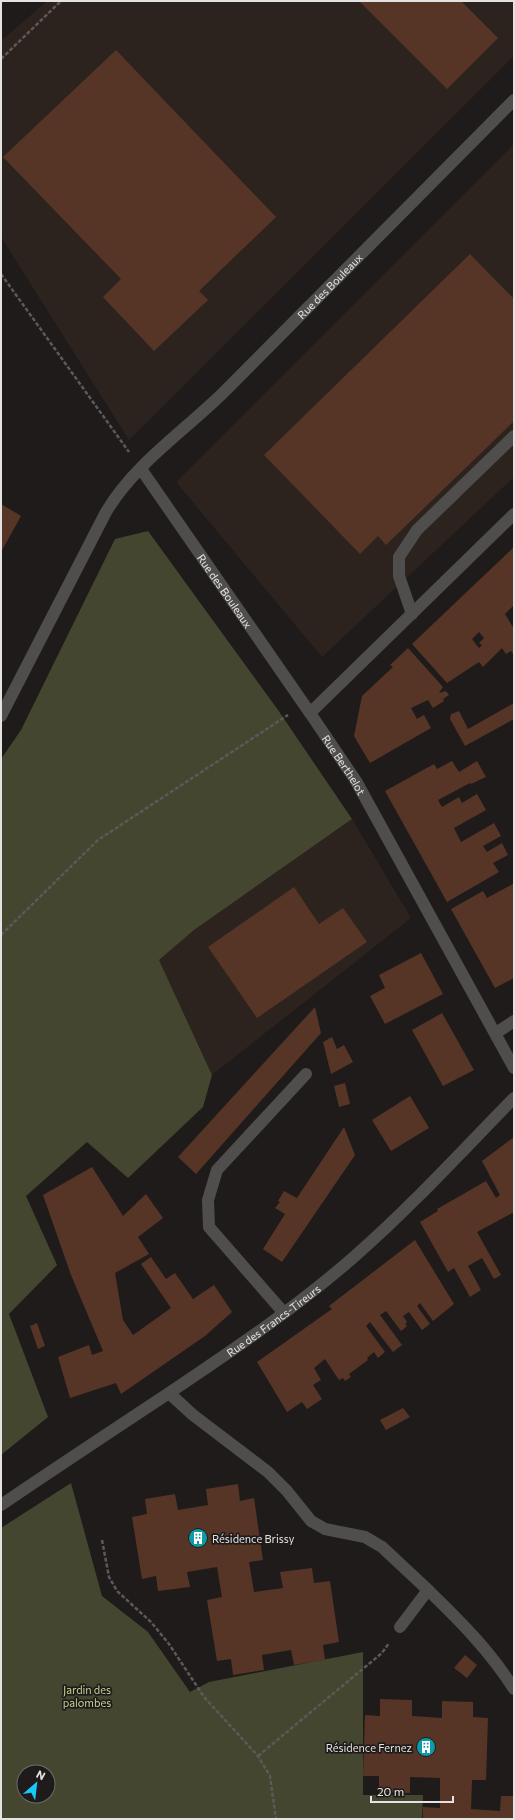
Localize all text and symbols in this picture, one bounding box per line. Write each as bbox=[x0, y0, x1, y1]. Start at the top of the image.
street label: Rue des Bouleaux bbox=[294, 250, 365, 321]
street label: Rue des Bouleaux bbox=[195, 551, 255, 630]
street label: Rue Berthelot bbox=[320, 732, 369, 797]
street label: Rue des Francs-Tireurs bbox=[224, 1281, 323, 1359]
building icon: Résidence Brissy bbox=[187, 1527, 209, 1549]
place label: Résidence Brissy bbox=[212, 1532, 295, 1545]
park label: Jardin des palombes bbox=[63, 1683, 111, 1709]
building icon: Résidence Fernez bbox=[415, 1736, 437, 1758]
place label: Résidence Fernez bbox=[326, 1741, 413, 1754]
north arrow bbox=[16, 1764, 56, 1804]
text: N bbox=[34, 1767, 48, 1782]
scale bar bbox=[371, 1778, 453, 1804]
text: 20 m bbox=[377, 1784, 404, 1798]

